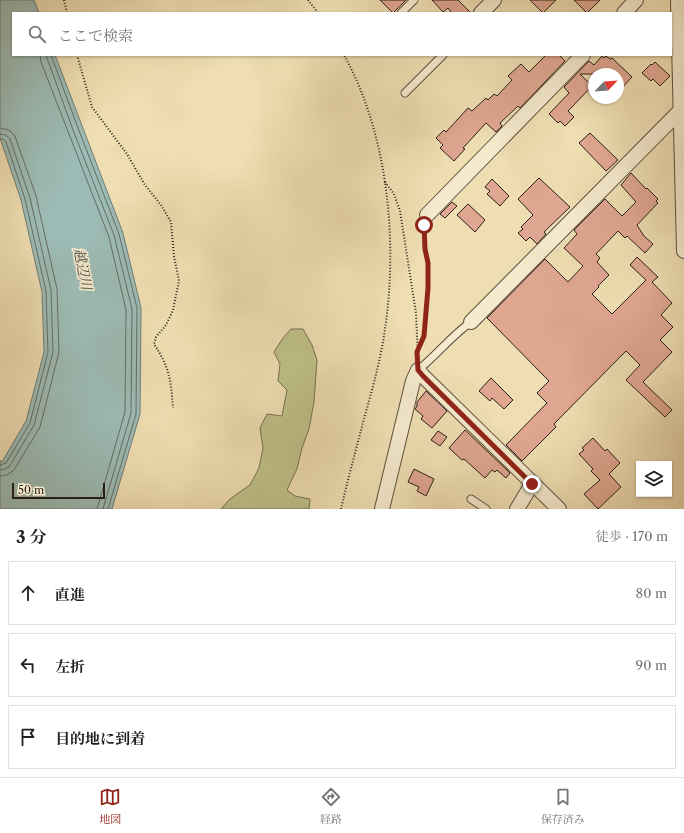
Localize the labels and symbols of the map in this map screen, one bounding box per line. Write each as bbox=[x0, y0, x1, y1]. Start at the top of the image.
north arrow bbox=[588, 68, 624, 104]
route start bbox=[415, 216, 433, 234]
water label: 越辺川 bbox=[70, 247, 96, 293]
route end bbox=[523, 475, 541, 493]
scale bar bbox=[12, 481, 105, 500]

